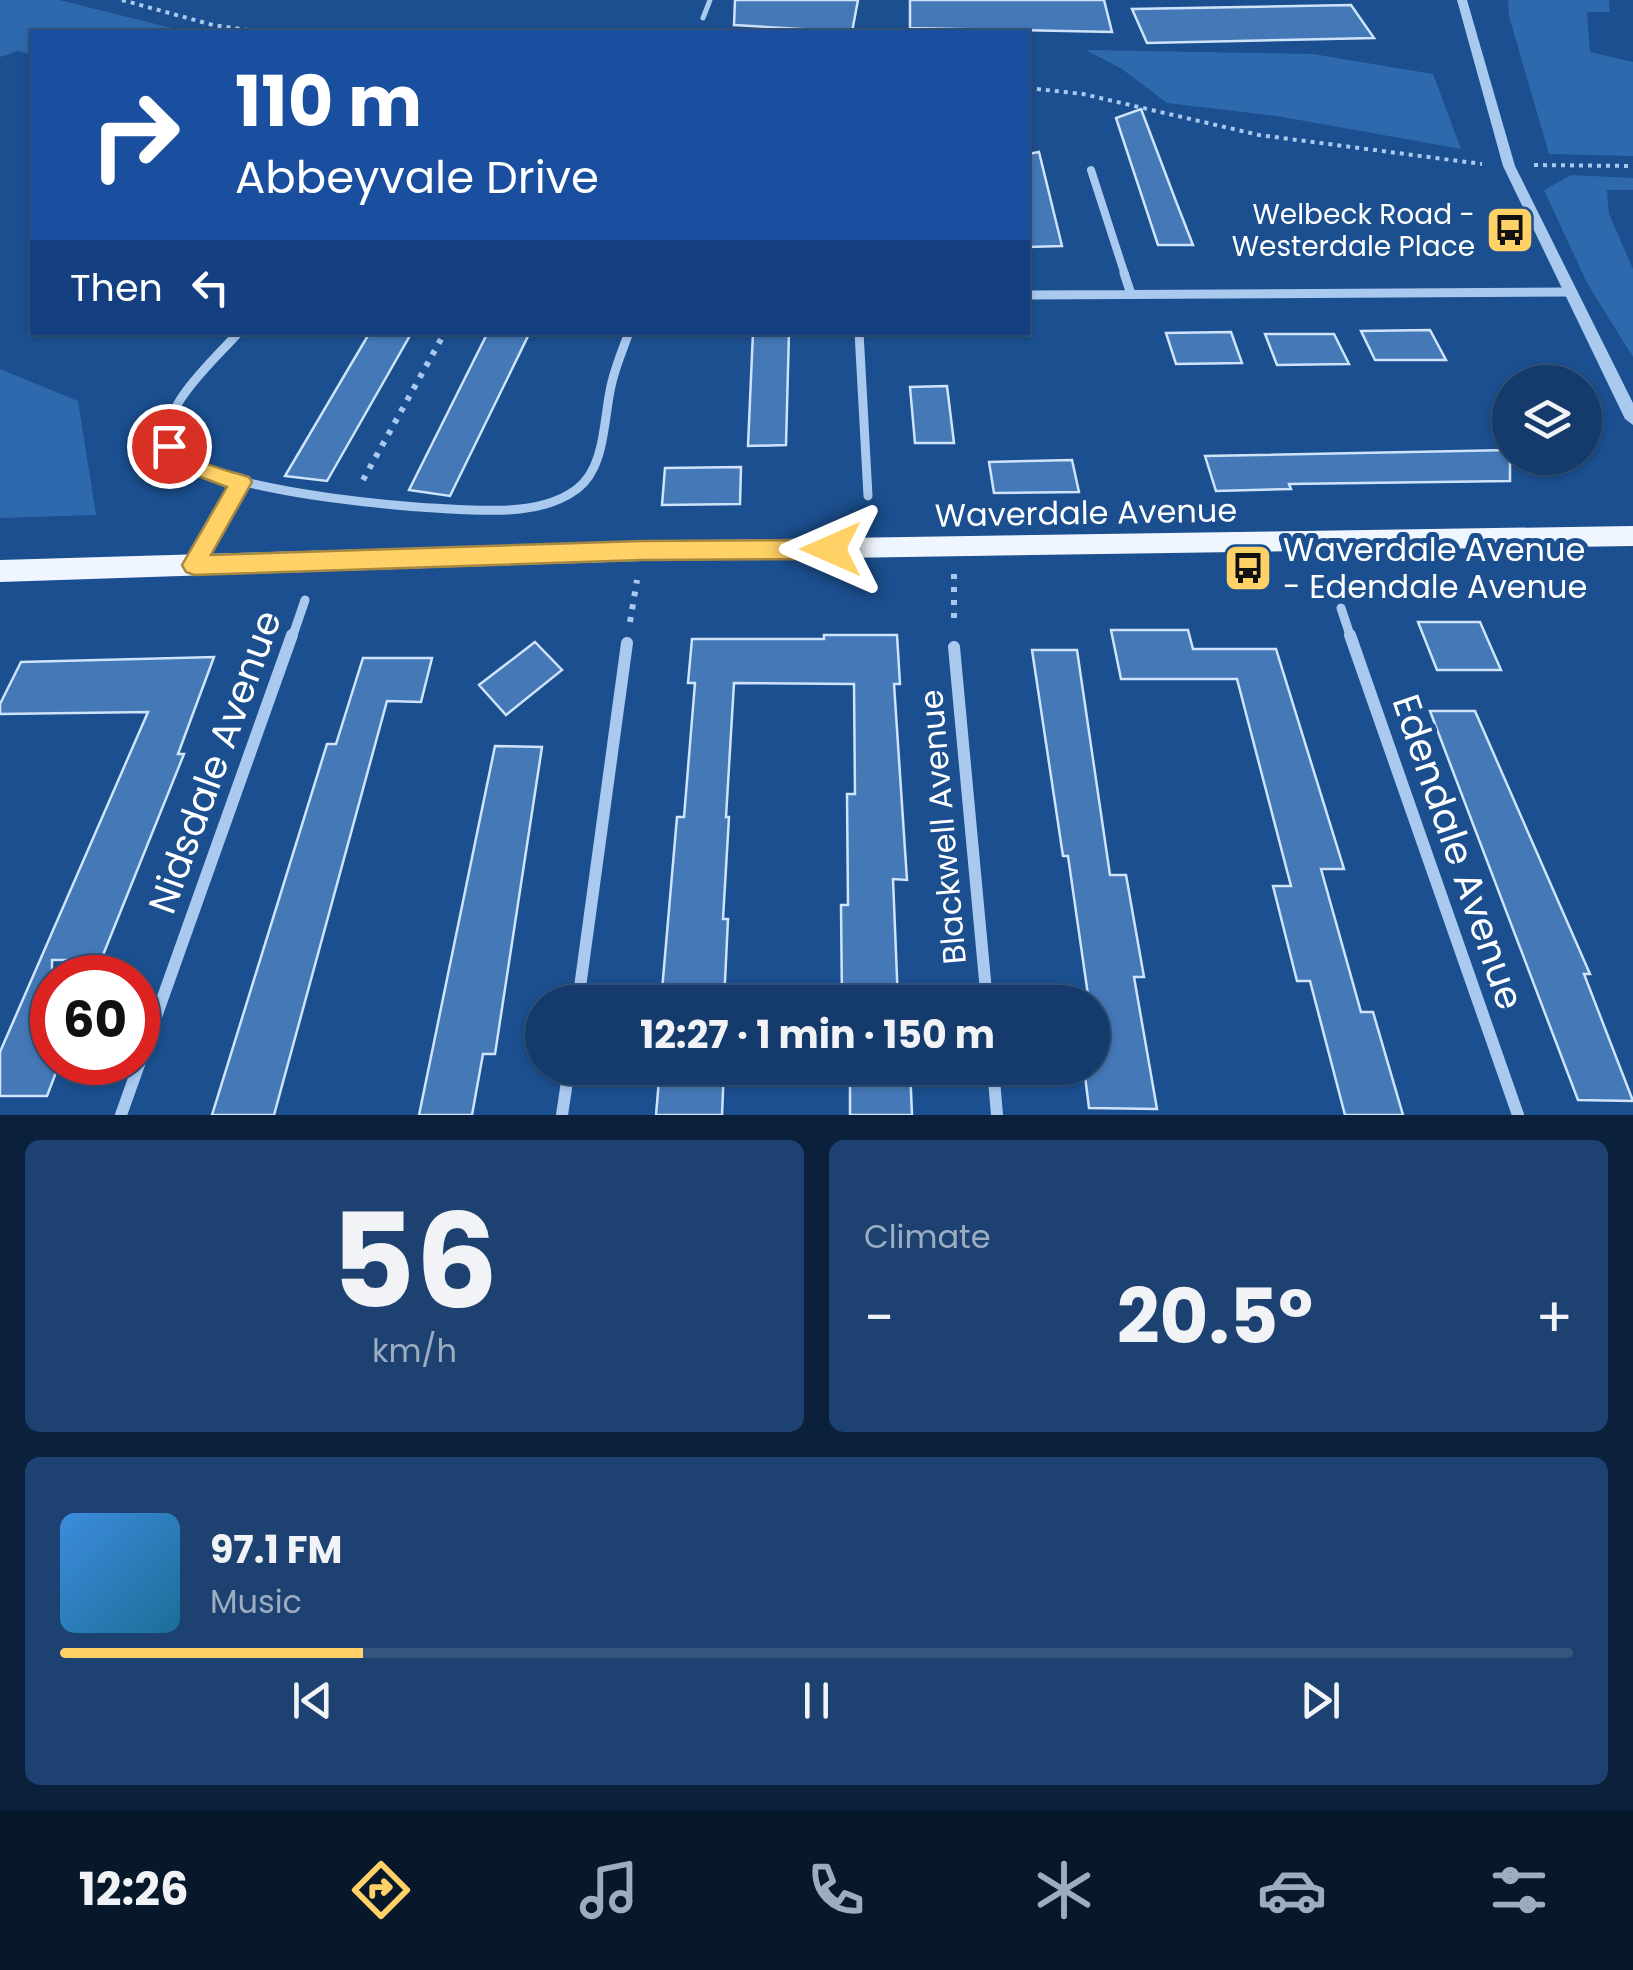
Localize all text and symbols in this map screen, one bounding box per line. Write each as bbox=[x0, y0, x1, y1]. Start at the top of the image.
text: 110 m bbox=[235, 52, 422, 151]
icon: right bbox=[70, 70, 200, 200]
text: Abbeyvale Drive bbox=[235, 146, 599, 209]
place label: Welbeck Road - Westerdale Place bbox=[1232, 195, 1475, 266]
bus stop icon: Welbeck Road - Westerdale Place bbox=[1484, 204, 1536, 256]
icon: left bbox=[183, 260, 238, 315]
text: Then bbox=[70, 261, 163, 314]
map controls bbox=[1492, 365, 1602, 475]
button: layers bbox=[1492, 365, 1602, 475]
pin bbox=[127, 404, 212, 489]
icon: arrive bbox=[142, 419, 197, 474]
street label: Waverdale Avenue bbox=[934, 487, 1238, 538]
position arrow bbox=[779, 497, 883, 601]
place label: Waverdale Avenue - Edendale Avenue bbox=[1283, 527, 1587, 609]
bus stop icon: Waverdale Avenue - Edendale Avenue bbox=[1222, 542, 1274, 594]
street label: Nidsdale Avenue bbox=[135, 603, 294, 921]
street label: Edendale Avenue bbox=[1380, 687, 1537, 1017]
street label: Blackwell Avenue bbox=[908, 688, 977, 966]
speed limit sign: 60 bbox=[30, 955, 160, 1085]
text: 12:27 · 1 min · 150 m bbox=[640, 1008, 995, 1061]
text: 56 bbox=[331, 1170, 498, 1353]
text: Climate bbox=[864, 1214, 991, 1259]
text: 20.5° bbox=[1117, 1264, 1313, 1369]
text: − bbox=[864, 1279, 894, 1356]
text: + bbox=[1535, 1279, 1573, 1356]
text: km/h bbox=[372, 1328, 457, 1373]
text: 97.1 FM bbox=[210, 1523, 342, 1576]
text: Music bbox=[210, 1579, 302, 1624]
icon: previous bbox=[285, 1673, 340, 1728]
icon: pause bbox=[789, 1673, 844, 1728]
icon: next bbox=[1293, 1673, 1348, 1728]
icon: directions bbox=[346, 1855, 416, 1925]
icon: music bbox=[574, 1855, 644, 1925]
icon: phone bbox=[801, 1855, 871, 1925]
icon: climate bbox=[1029, 1855, 1099, 1925]
icon: car bbox=[1257, 1855, 1327, 1925]
icon: filters bbox=[1484, 1855, 1554, 1925]
text: 12:26 bbox=[79, 1858, 189, 1921]

